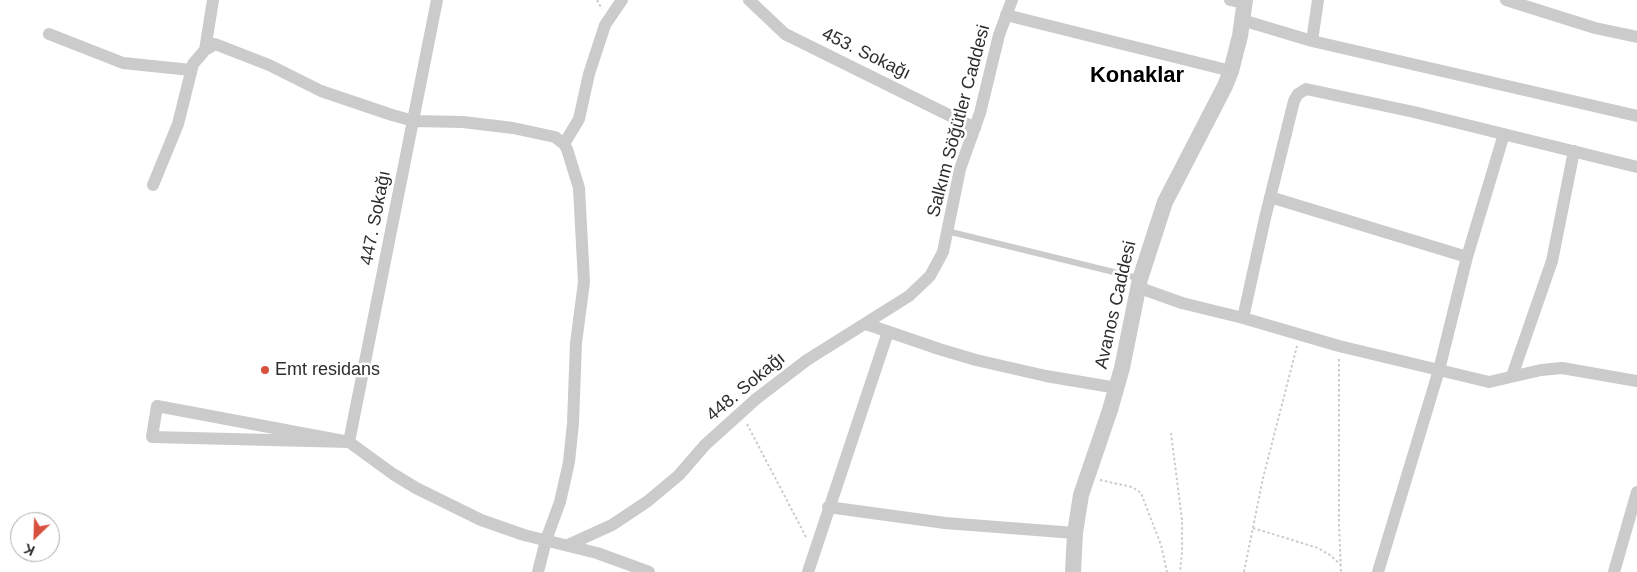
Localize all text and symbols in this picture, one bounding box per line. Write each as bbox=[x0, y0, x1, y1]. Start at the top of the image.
street label: 453. Sokağı bbox=[818, 23, 914, 85]
street label: Salkım Söğütler Caddesi bbox=[923, 23, 995, 219]
district label: Konaklar bbox=[1090, 63, 1184, 89]
street label: 447. Sokağı bbox=[356, 169, 396, 267]
street label: Avanos Caddesi bbox=[1091, 239, 1141, 371]
street label: 448. Sokağı bbox=[702, 348, 790, 426]
place label: Emt residans bbox=[275, 359, 380, 381]
marker: Emt residans bbox=[259, 364, 271, 376]
north arrow bbox=[10, 512, 60, 562]
text: K bbox=[21, 540, 37, 559]

